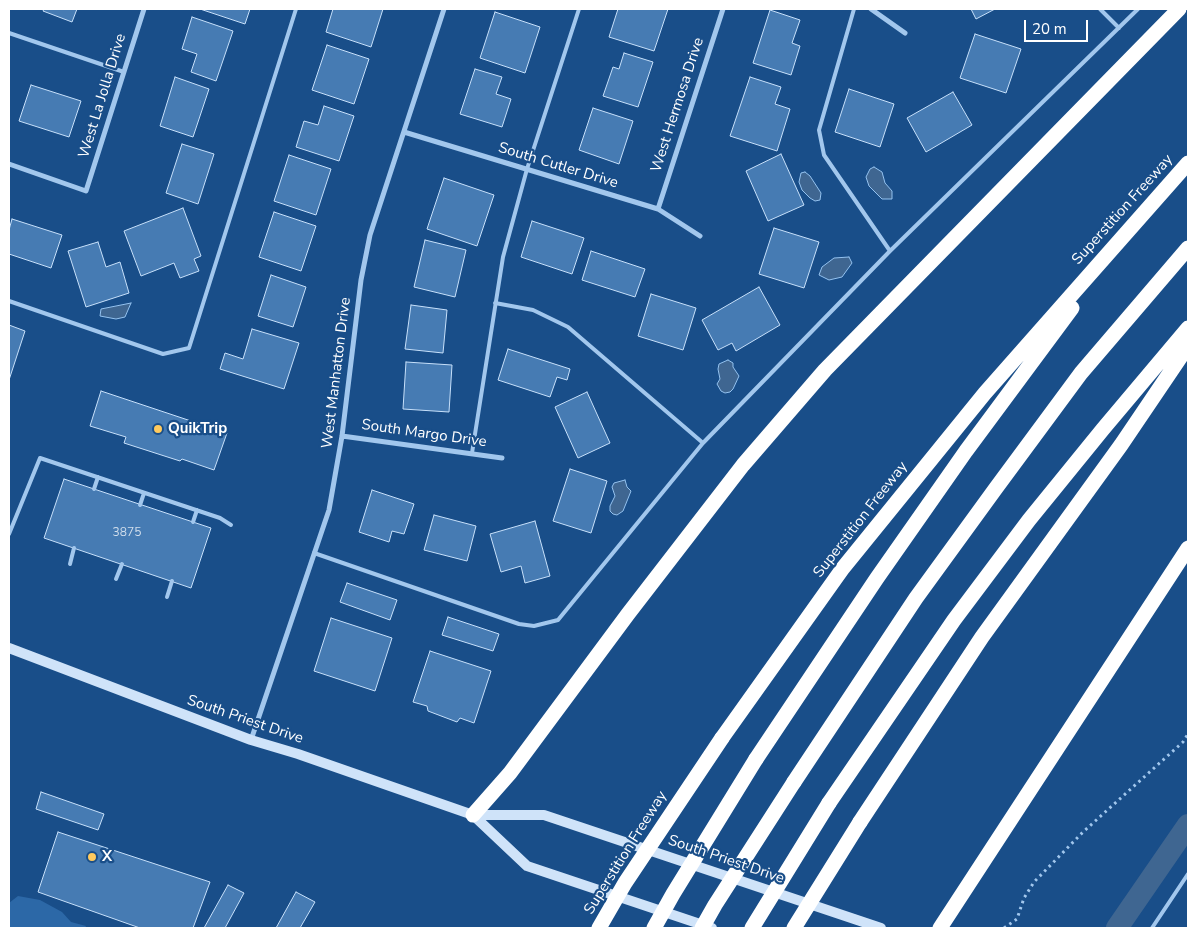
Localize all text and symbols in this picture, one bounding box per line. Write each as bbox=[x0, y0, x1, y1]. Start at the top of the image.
scale bar bbox=[1027, 10, 1091, 42]
text: 20 m bbox=[1032, 19, 1067, 39]
street label: West La Jolla Drive bbox=[75, 32, 131, 160]
street label: West Hermosa Drive bbox=[648, 35, 708, 175]
street label: South Cutler Drive bbox=[496, 139, 620, 193]
street label: Superstition Freeway bbox=[1069, 151, 1177, 269]
street label: West Manhatton Drive bbox=[319, 296, 355, 450]
street label: South Margo Drive bbox=[360, 416, 488, 452]
place label: QuikTrip bbox=[168, 420, 227, 438]
marker: QuikTrip bbox=[152, 423, 164, 435]
street label: Superstition Freeway bbox=[810, 458, 912, 582]
house number: 3875 bbox=[113, 526, 141, 540]
street label: South Priest Drive bbox=[185, 692, 305, 748]
street label: Superstition Freeway bbox=[581, 788, 671, 918]
street label: South Priest Drive bbox=[666, 832, 786, 888]
place label: X bbox=[102, 848, 112, 866]
marker: X bbox=[86, 851, 98, 863]

